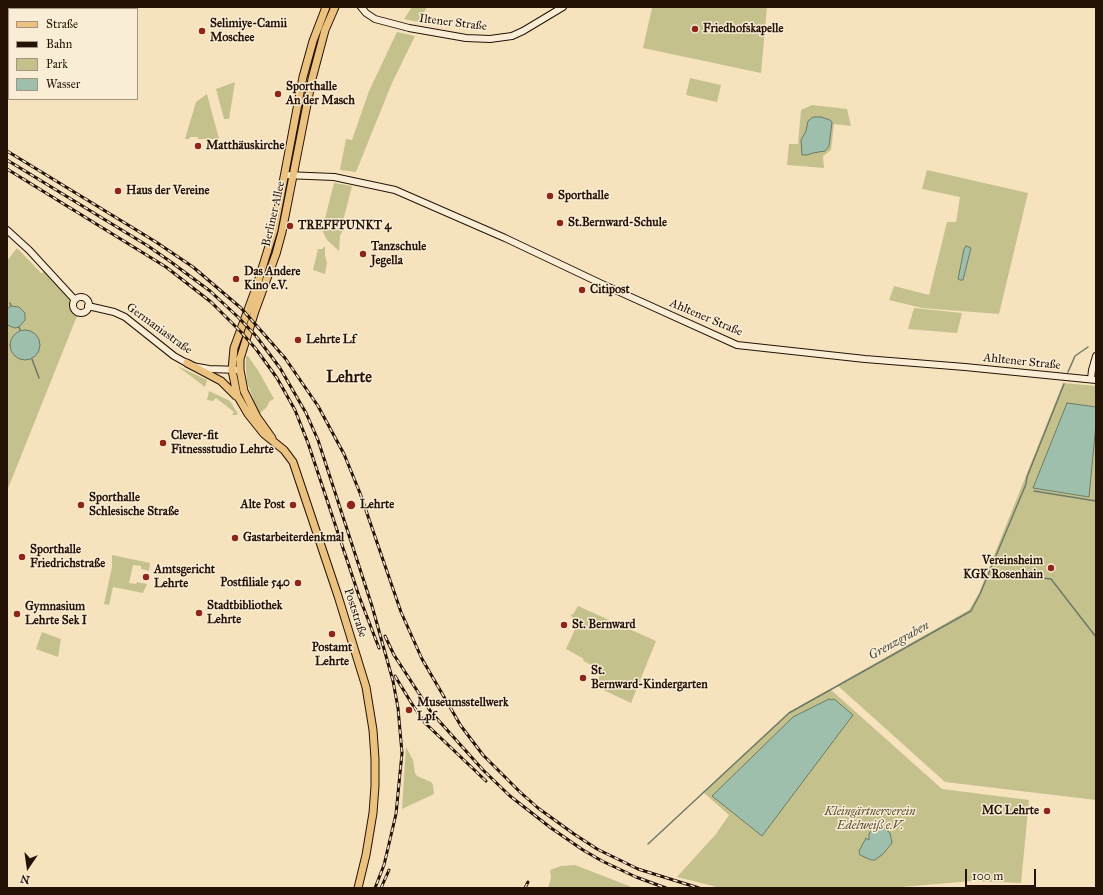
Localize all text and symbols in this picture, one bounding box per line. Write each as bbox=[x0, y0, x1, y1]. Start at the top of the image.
legend bbox=[8, 8, 138, 100]
street label: Iltener Straße bbox=[418, 12, 488, 34]
text: Straße bbox=[46, 17, 78, 31]
place label: Selimiye-Camii Moschee bbox=[210, 17, 287, 45]
place label: Friedhofskapelle bbox=[703, 22, 784, 36]
marker: Friedhofskapelle bbox=[690, 24, 700, 34]
marker: Selimiye-Camii Moschee bbox=[197, 26, 207, 36]
text: Bahn bbox=[46, 37, 72, 51]
text: Park bbox=[46, 57, 68, 71]
text: Wasser bbox=[46, 77, 80, 91]
place label: Sporthalle An der Masch bbox=[286, 80, 355, 108]
marker: Sporthalle An der Masch bbox=[273, 89, 283, 99]
place label: Matthäuskirche bbox=[206, 139, 284, 153]
marker: Matthäuskirche bbox=[193, 141, 203, 151]
street label: Berliner Allee bbox=[259, 180, 289, 248]
place label: Haus der Vereine bbox=[126, 184, 210, 198]
marker: Haus der Vereine bbox=[113, 186, 123, 196]
place label: Sporthalle bbox=[558, 189, 609, 203]
marker: Sporthalle bbox=[545, 191, 555, 201]
place label: St.Bernward-Schule bbox=[568, 216, 667, 230]
marker: St.Bernward-Schule bbox=[555, 218, 565, 228]
place label: TREFFPUNKT 4 bbox=[298, 219, 391, 233]
marker: TREFFPUNKT 4 bbox=[285, 221, 295, 231]
place label: Tanzschule Jegella bbox=[371, 240, 426, 268]
marker: Tanzschule Jegella bbox=[358, 249, 368, 259]
place label: Das Andere Kino e.V. bbox=[244, 265, 301, 293]
marker: Das Andere Kino e.V. bbox=[231, 274, 241, 284]
place label: Citipost bbox=[590, 283, 630, 297]
marker: Citipost bbox=[577, 285, 587, 295]
street label: Ahltener Straße bbox=[667, 296, 745, 340]
street label: Germaniastraße bbox=[123, 300, 195, 358]
place label: Lehrte Lf bbox=[306, 333, 356, 347]
marker: Lehrte Lf bbox=[293, 335, 303, 345]
street label: Ahltener Straße bbox=[983, 351, 1061, 373]
district label: Lehrte bbox=[326, 368, 372, 388]
place label: Clever-fit Fitnessstudio Lehrte bbox=[171, 429, 274, 457]
marker: Clever-fit Fitnessstudio Lehrte bbox=[158, 438, 168, 448]
place label: Sporthalle Schlesische Straße bbox=[89, 491, 179, 519]
place label: Alte Post bbox=[241, 498, 285, 512]
place label: Lehrte bbox=[360, 498, 394, 512]
marker: Lehrte bbox=[345, 499, 357, 511]
marker: Sporthalle Schlesische Straße bbox=[76, 500, 86, 510]
marker: Alte Post bbox=[288, 500, 298, 510]
place label: Gastarbeiterdenkmal bbox=[243, 531, 344, 545]
marker: Gastarbeiterdenkmal bbox=[230, 533, 240, 543]
place label: Sporthalle Friedrichstraße bbox=[30, 543, 105, 571]
marker: Sporthalle Friedrichstraße bbox=[17, 552, 27, 562]
place label: Vereinsheim KGK Rosenhain bbox=[963, 554, 1043, 582]
place label: Amtsgericht Lehrte bbox=[154, 563, 215, 591]
marker: Vereinsheim KGK Rosenhain bbox=[1046, 563, 1056, 573]
marker: Amtsgericht Lehrte bbox=[141, 572, 151, 582]
place label: Postfiliale 540 bbox=[220, 576, 290, 590]
marker: Postfiliale 540 bbox=[293, 578, 303, 588]
street label: Poststraße bbox=[340, 587, 370, 639]
place label: Stadtbibliothek Lehrte bbox=[207, 599, 282, 627]
place label: Gymnasium Lehrte Sek I bbox=[25, 600, 87, 628]
marker: Stadtbibliothek Lehrte bbox=[194, 608, 204, 618]
marker: Gymnasium Lehrte Sek I bbox=[12, 609, 22, 619]
place label: St. Bernward bbox=[572, 618, 635, 632]
water label: Grenzgraben bbox=[866, 618, 932, 664]
marker: St. Bernward bbox=[559, 620, 569, 630]
marker: Postamt Lehrte bbox=[327, 629, 337, 639]
place label: Postamt Lehrte bbox=[312, 641, 352, 669]
place label: St. Bernward-Kindergarten bbox=[591, 664, 708, 692]
marker: St. Bernward-Kindergarten bbox=[578, 673, 588, 683]
place label: Museumsstellwerk Lpf bbox=[417, 696, 509, 724]
marker: Museumsstellwerk Lpf bbox=[404, 705, 414, 715]
place label: MC Lehrte bbox=[982, 804, 1039, 818]
park label: Kleingärtnerverein Edelweiß e.V. bbox=[825, 805, 915, 833]
marker: MC Lehrte bbox=[1042, 806, 1052, 816]
north arrow bbox=[8, 847, 48, 887]
scale bar bbox=[967, 861, 1038, 887]
text: 100 m bbox=[972, 869, 1003, 883]
text: N bbox=[19, 872, 31, 887]

